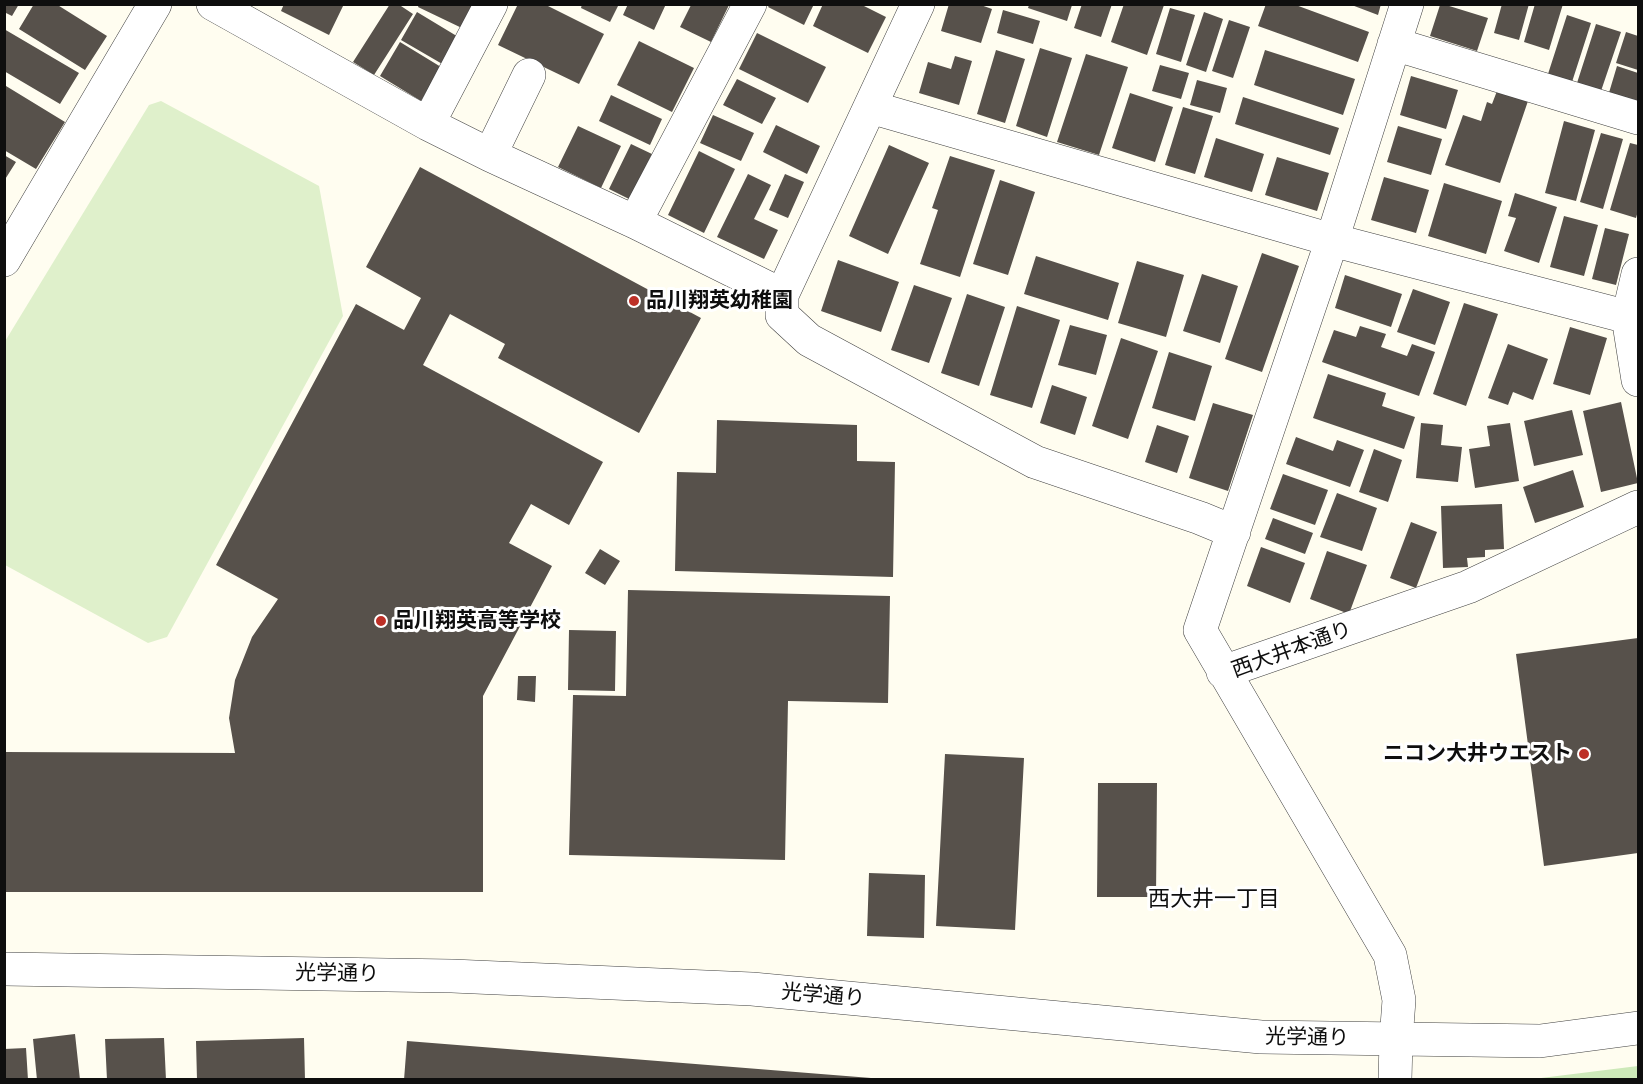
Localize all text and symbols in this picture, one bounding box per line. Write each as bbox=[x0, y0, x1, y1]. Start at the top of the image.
place label: 品川翔英幼稚園 bbox=[646, 288, 793, 314]
marker: 品川翔英幼稚園 bbox=[627, 294, 641, 308]
place label: 品川翔英高等学校 bbox=[393, 608, 561, 634]
marker: 品川翔英高等学校 bbox=[374, 614, 388, 628]
street label: 西大井本通り bbox=[1228, 617, 1356, 683]
place label: ニコン大井ウエスト bbox=[1383, 741, 1572, 767]
marker: ニコン大井ウエスト bbox=[1577, 747, 1591, 761]
district label: 西大井一丁目 bbox=[1148, 887, 1280, 913]
street label: 光学通り bbox=[295, 961, 379, 987]
street label: 光学通り bbox=[780, 980, 866, 1012]
street label: 光学通り bbox=[1265, 1025, 1349, 1051]

